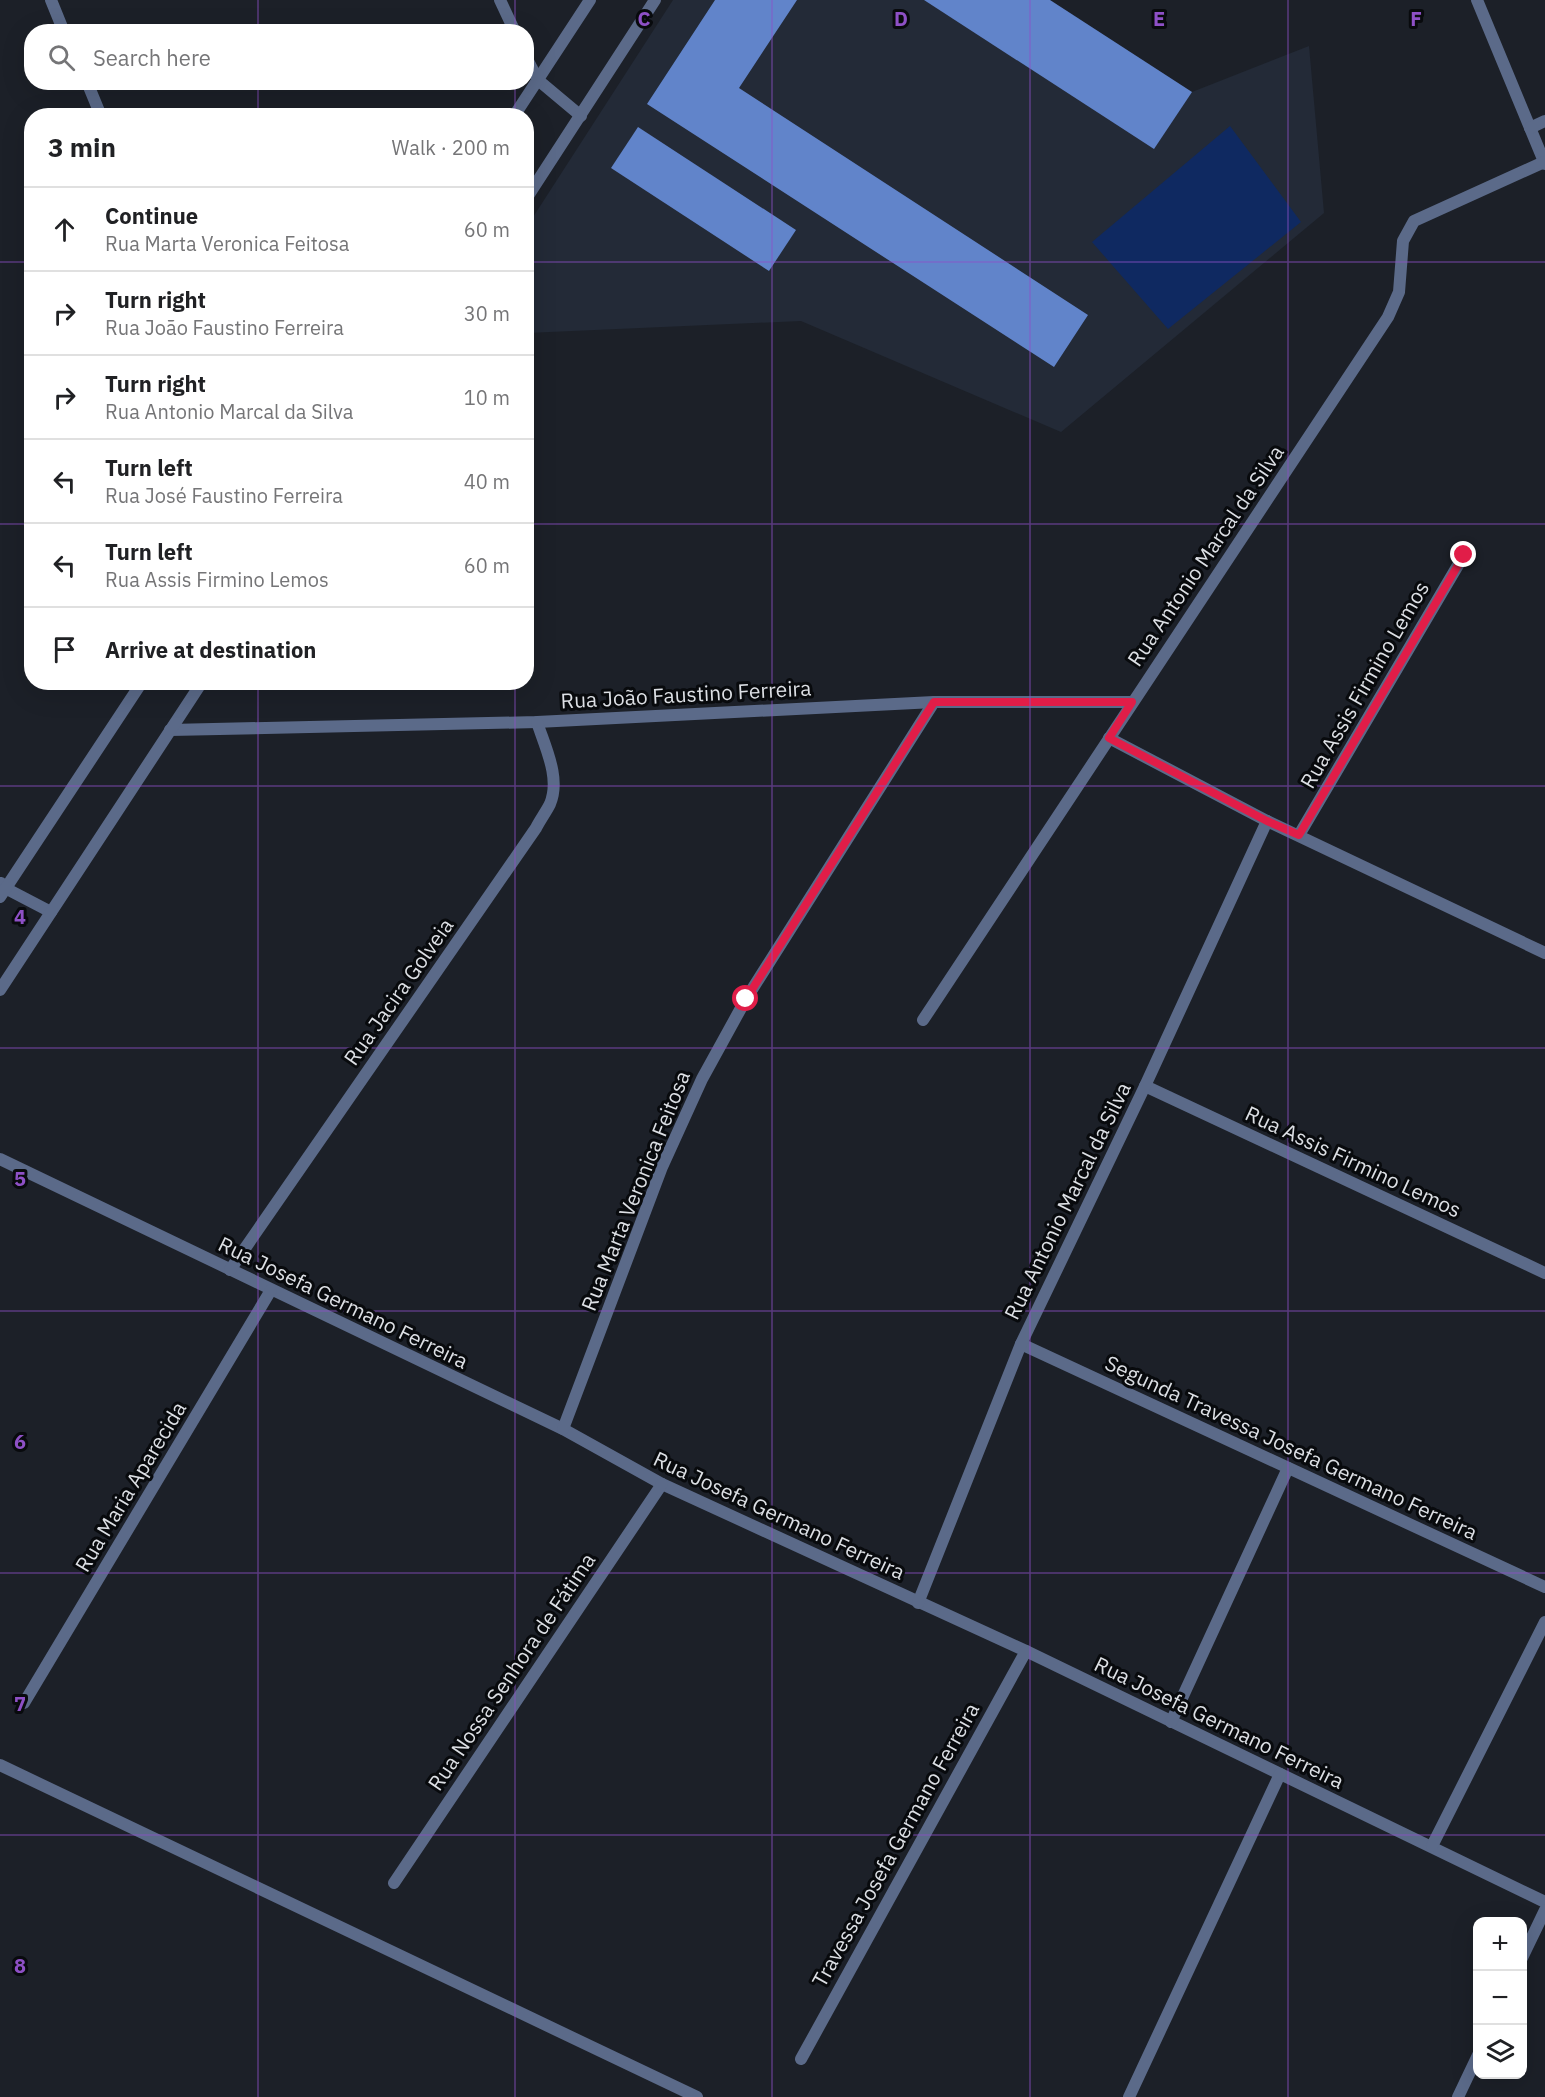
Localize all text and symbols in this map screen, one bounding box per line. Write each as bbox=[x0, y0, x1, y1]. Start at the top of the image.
text: C bbox=[637, 5, 651, 32]
text: D bbox=[894, 5, 908, 32]
text: E bbox=[1153, 5, 1165, 32]
text: F bbox=[1410, 5, 1422, 32]
search box bbox=[24, 24, 534, 90]
icon: search bbox=[45, 41, 78, 74]
text: Search here bbox=[93, 43, 211, 72]
text: 3 min bbox=[48, 130, 116, 164]
text: Walk · 200 m bbox=[392, 134, 510, 161]
text: Continue bbox=[105, 201, 198, 230]
icon: ahead bbox=[48, 213, 81, 246]
text: 60 m bbox=[464, 216, 510, 243]
text: Rua Marta Veronica Feitosa bbox=[105, 230, 349, 257]
text: Turn right bbox=[105, 285, 206, 314]
icon: right bbox=[48, 297, 81, 330]
text: 30 m bbox=[464, 300, 510, 327]
text: Rua João Faustino Ferreira bbox=[105, 314, 344, 341]
text: Turn right bbox=[105, 369, 206, 398]
icon: right bbox=[48, 381, 81, 414]
text: 10 m bbox=[464, 384, 510, 411]
text: Rua Antonio Marcal da Silva bbox=[105, 398, 353, 425]
street label: Rua Antonio Marcal da Silva bbox=[1121, 439, 1290, 671]
text: Turn left bbox=[105, 453, 193, 482]
icon: left bbox=[48, 465, 81, 498]
text: 40 m bbox=[464, 468, 510, 495]
text: Rua José Faustino Ferreira bbox=[105, 482, 343, 509]
text: Turn left bbox=[105, 537, 193, 566]
route end bbox=[1450, 541, 1476, 567]
icon: left bbox=[48, 549, 81, 582]
text: 60 m bbox=[464, 552, 510, 579]
text: Rua Assis Firmino Lemos bbox=[105, 566, 329, 593]
street label: Rua Assis Firmino Lemos bbox=[1293, 576, 1435, 793]
icon: arrive bbox=[48, 633, 81, 666]
text: Arrive at destination bbox=[105, 635, 316, 664]
street label: Rua João Faustino Ferreira bbox=[560, 673, 812, 715]
text: 4 bbox=[14, 903, 26, 930]
street label: Rua Jacira Golveia bbox=[337, 913, 459, 1070]
route start bbox=[732, 985, 758, 1011]
street label: Rua Marta Veronica Feitosa bbox=[574, 1066, 696, 1315]
street label: Rua Antonio Marcal da Silva bbox=[997, 1077, 1137, 1324]
street label: Rua Assis Firmino Lemos bbox=[1241, 1099, 1466, 1223]
text: 5 bbox=[14, 1165, 26, 1192]
street label: Rua Josefa Germano Ferreira bbox=[214, 1229, 473, 1375]
street label: Segunda Travessa Josefa Germano Ferreira bbox=[1101, 1348, 1482, 1546]
street label: Rua Maria Aparecida bbox=[68, 1396, 192, 1577]
text: 6 bbox=[14, 1428, 26, 1455]
street label: Rua Josefa Germano Ferreira bbox=[649, 1444, 910, 1586]
street label: Rua Nossa Senhora de Fátima bbox=[421, 1547, 601, 1796]
street label: Rua Josefa Germano Ferreira bbox=[1090, 1649, 1349, 1795]
text: 7 bbox=[14, 1690, 26, 1717]
street label: Travessa Josefa Germano Ferreira bbox=[805, 1697, 985, 1992]
map controls bbox=[1473, 1917, 1527, 2079]
button: + bbox=[1473, 1917, 1527, 1971]
text: 8 bbox=[14, 1952, 26, 1979]
button: − bbox=[1473, 1971, 1527, 2025]
button: layers bbox=[1473, 2025, 1527, 2079]

